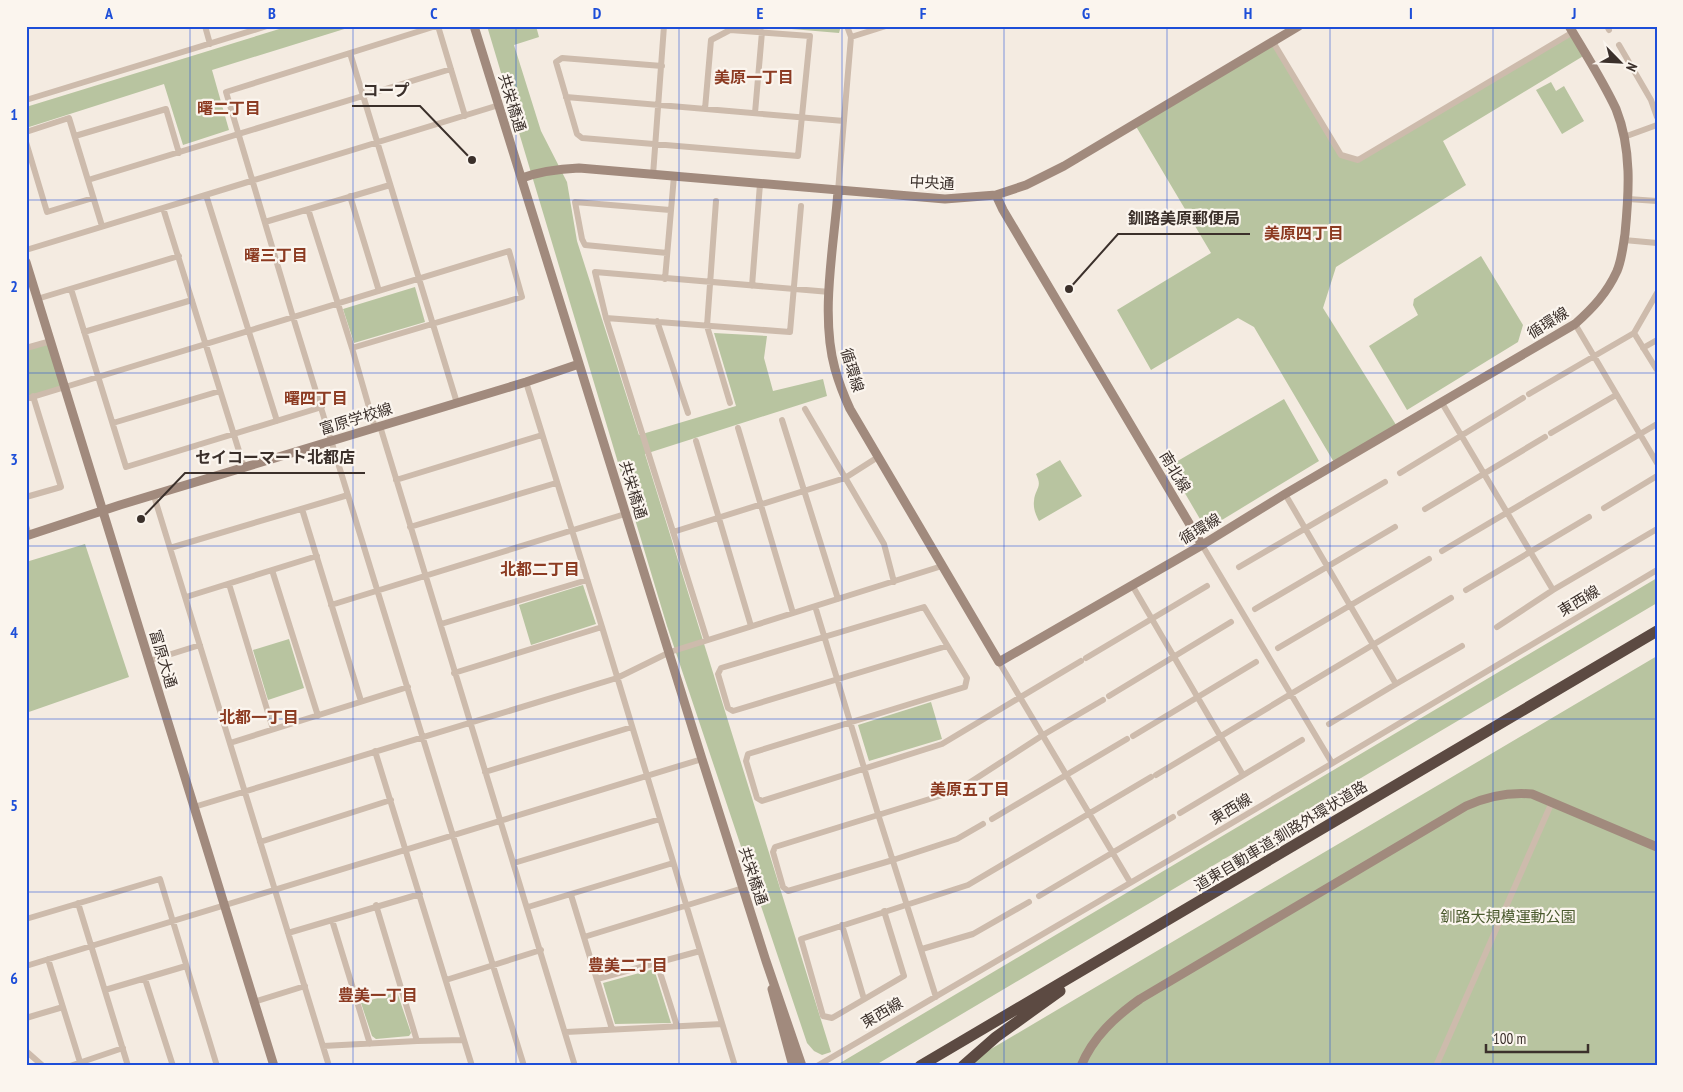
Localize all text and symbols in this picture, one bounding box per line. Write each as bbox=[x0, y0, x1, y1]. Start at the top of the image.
text: A bbox=[104, 3, 114, 23]
text: B bbox=[268, 3, 276, 23]
text: C bbox=[430, 3, 438, 23]
text: D bbox=[593, 3, 602, 23]
text: E bbox=[757, 3, 764, 23]
text: F bbox=[920, 3, 927, 23]
text: G bbox=[1082, 3, 1090, 23]
text: H bbox=[1244, 3, 1252, 23]
text: I bbox=[1409, 3, 1413, 23]
text: J bbox=[1571, 3, 1576, 23]
north arrow bbox=[1596, 38, 1646, 88]
text: N bbox=[1622, 60, 1642, 74]
district label: 美原一丁目 bbox=[714, 67, 794, 87]
street label: 共栄橋通 bbox=[495, 71, 530, 134]
callout: コープ bbox=[352, 75, 420, 106]
text: コープ bbox=[362, 80, 410, 100]
district label: 曙二丁目 bbox=[197, 98, 261, 118]
text: 1 bbox=[10, 104, 18, 124]
street label: 中央通 bbox=[909, 172, 955, 193]
callout: 釧路美原郵便局 bbox=[1118, 203, 1250, 234]
text: 釧路美原郵便局 bbox=[1128, 208, 1240, 228]
district label: 美原四丁目 bbox=[1264, 223, 1344, 243]
district label: 曙三丁目 bbox=[244, 245, 308, 265]
text: 2 bbox=[10, 276, 18, 296]
street label: 循環線 bbox=[1524, 303, 1572, 343]
street label: 循環線 bbox=[837, 346, 868, 394]
district label: 曙四丁目 bbox=[284, 388, 348, 408]
street label: 富原学校線 bbox=[317, 398, 395, 439]
callout: セイコーマート北都店 bbox=[185, 442, 365, 473]
text: セイコーマート北都店 bbox=[195, 447, 355, 467]
street label: 南北線 bbox=[1156, 448, 1195, 496]
text: 3 bbox=[10, 449, 18, 469]
street label: 共栄橋通 bbox=[616, 458, 651, 521]
street label: 循環線 bbox=[1176, 509, 1224, 548]
district label: 北都二丁目 bbox=[500, 559, 580, 579]
street label: 東西線 bbox=[1555, 581, 1603, 620]
text: 4 bbox=[10, 622, 18, 642]
street label: 富原大通 bbox=[146, 627, 181, 690]
district label: 北都一丁目 bbox=[219, 707, 299, 727]
street label: 道東自動車道;釧路外環状道路 bbox=[1191, 776, 1371, 895]
district label: 美原五丁目 bbox=[930, 779, 1010, 799]
street label: 東西線 bbox=[1207, 789, 1255, 828]
text: 5 bbox=[10, 795, 18, 815]
street label: 共栄橋通 bbox=[735, 844, 772, 907]
park label: 釧路大規模運動公園 bbox=[1440, 907, 1576, 926]
district label: 豊美二丁目 bbox=[588, 955, 668, 975]
text: 6 bbox=[10, 968, 18, 988]
district label: 豊美一丁目 bbox=[338, 985, 418, 1005]
street label: 東西線 bbox=[858, 993, 906, 1032]
scale bar bbox=[1486, 1022, 1588, 1054]
text: 100 m bbox=[1493, 1029, 1526, 1048]

